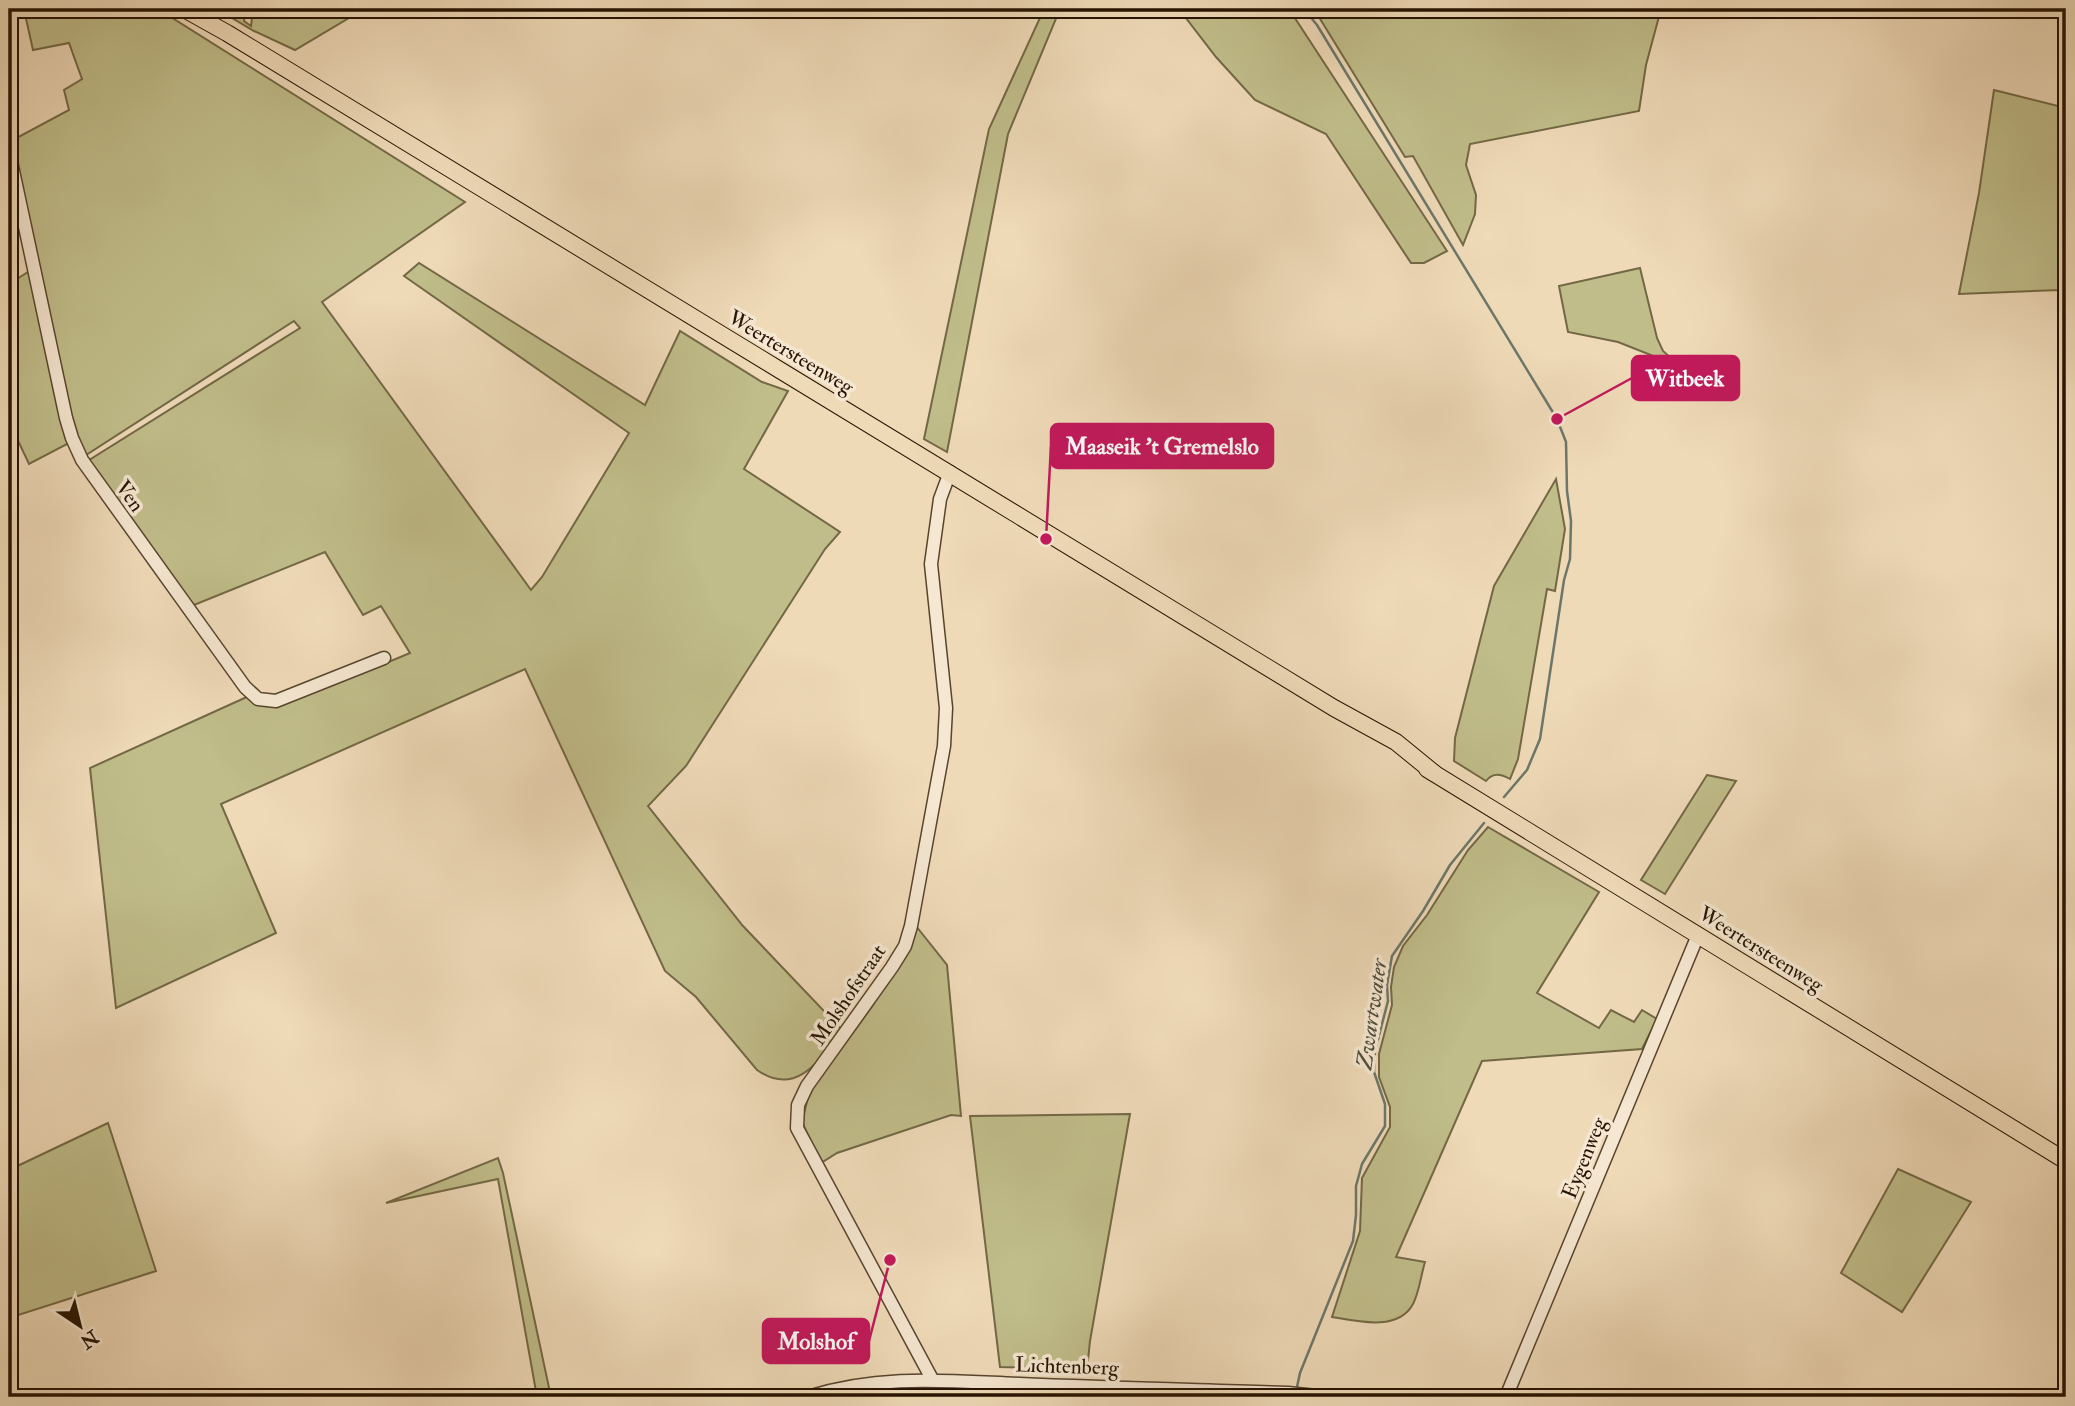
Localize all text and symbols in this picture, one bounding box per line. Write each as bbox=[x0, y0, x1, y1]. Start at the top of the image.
street label: Weertersteenweg bbox=[722, 304, 859, 401]
callout: Witbeek bbox=[1632, 356, 1739, 400]
text: Witbeek bbox=[1645, 364, 1725, 393]
callout: Maaseik 't Gremelslo bbox=[1051, 424, 1273, 468]
text: Maaseik 't Gremelslo bbox=[1064, 432, 1259, 461]
street label: Ven bbox=[109, 475, 150, 518]
street label: Weertersteenweg bbox=[1692, 900, 1829, 999]
street label: Molshofstraat bbox=[805, 939, 892, 1051]
water label: Zwartwater bbox=[1349, 956, 1394, 1072]
street label: Eygenweg bbox=[1556, 1113, 1613, 1203]
north arrow bbox=[46, 1290, 116, 1360]
callout: Molshof bbox=[763, 1319, 869, 1363]
text: N bbox=[75, 1324, 104, 1354]
text: Molshof bbox=[776, 1327, 858, 1356]
street label: Lichtenberg bbox=[1015, 1351, 1120, 1382]

